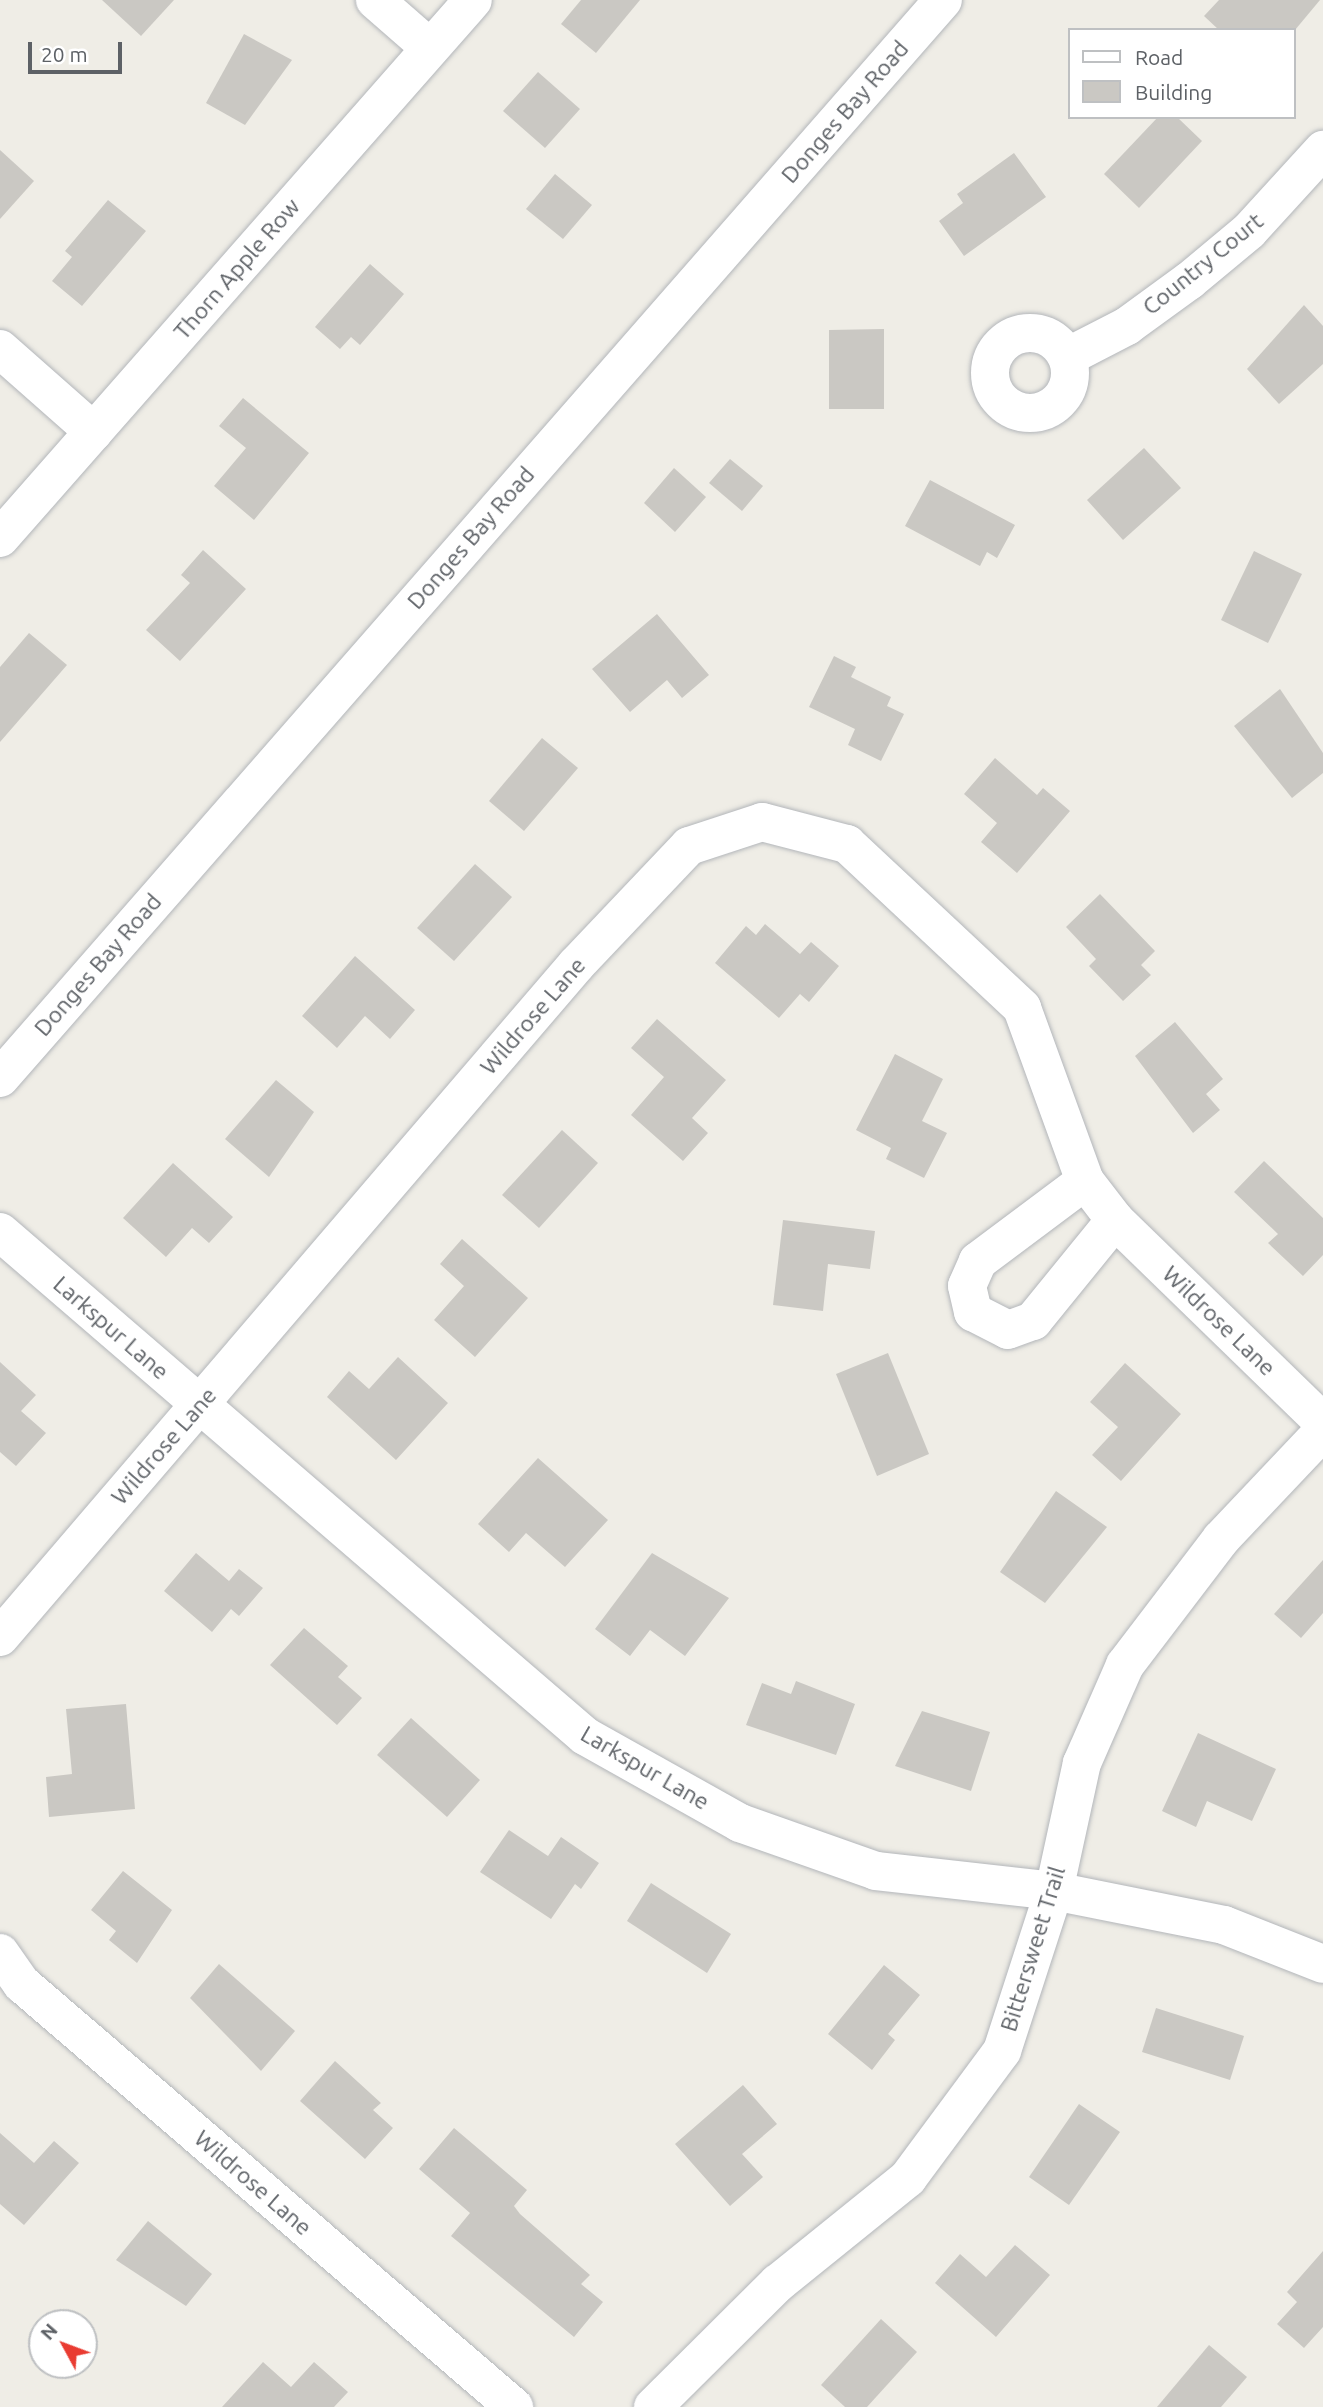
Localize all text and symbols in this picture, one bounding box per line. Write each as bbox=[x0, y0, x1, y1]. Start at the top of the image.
scale bar bbox=[32, 28, 126, 72]
legend bbox=[1068, 28, 1295, 119]
street label: Donges Bay Road bbox=[776, 35, 914, 189]
text: 20 m bbox=[41, 42, 88, 66]
text: Road bbox=[1135, 45, 1183, 69]
text: Building bbox=[1135, 80, 1212, 104]
street label: Thorn Apple Row bbox=[168, 193, 306, 345]
street label: Country Court bbox=[1137, 207, 1269, 321]
street label: Donges Bay Road bbox=[402, 461, 540, 615]
street label: Donges Bay Road bbox=[29, 888, 167, 1042]
street label: Wildrose Lane bbox=[475, 952, 591, 1080]
street label: Wildrose Lane bbox=[1157, 1260, 1281, 1382]
street label: Larkspur Lane bbox=[48, 1270, 174, 1386]
street label: Wildrose Lane bbox=[106, 1382, 222, 1510]
street label: Larkspur Lane bbox=[576, 1720, 714, 1816]
street label: Bittersweet Trail bbox=[995, 1863, 1071, 2035]
street label: Wildrose Lane bbox=[189, 2125, 317, 2241]
north arrow bbox=[28, 2309, 98, 2379]
text: N bbox=[36, 2319, 62, 2344]

